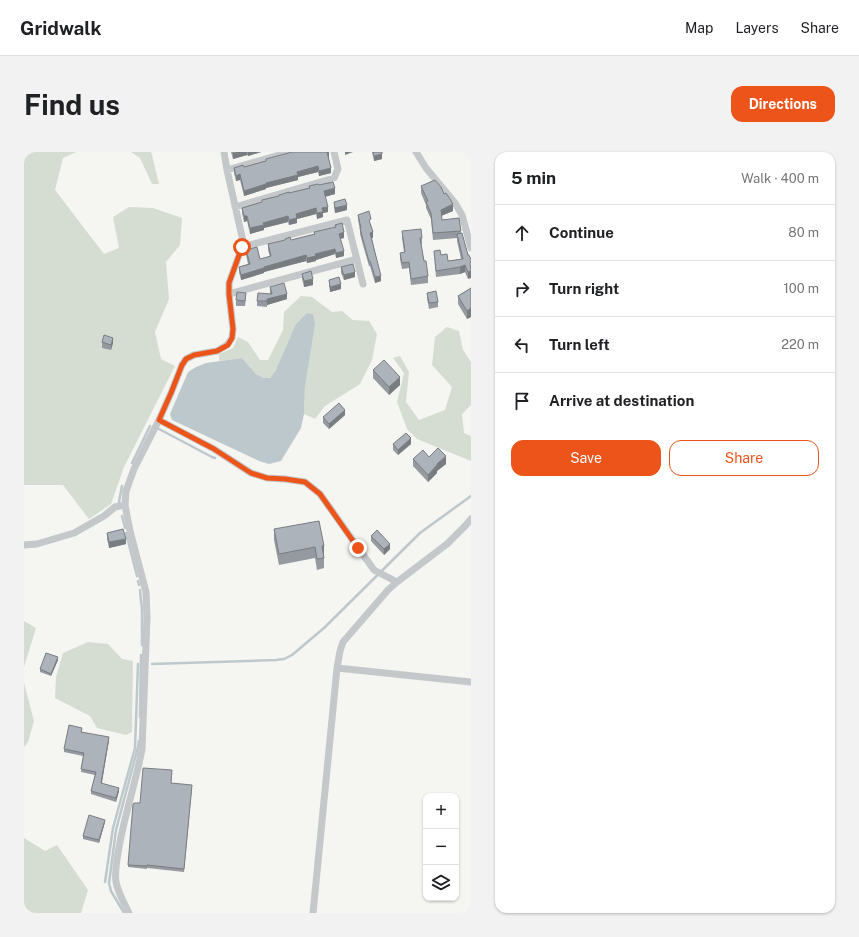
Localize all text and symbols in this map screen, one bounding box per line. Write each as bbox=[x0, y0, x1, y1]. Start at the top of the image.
text: Gridwalk bbox=[20, 17, 101, 39]
text: Map bbox=[685, 20, 713, 36]
text: Layers bbox=[735, 20, 779, 36]
text: Share bbox=[801, 20, 839, 36]
button: Directions bbox=[731, 86, 835, 122]
text: Find us bbox=[24, 88, 120, 121]
text: 5 min bbox=[511, 168, 556, 188]
text: Walk · 400 m bbox=[741, 171, 819, 186]
icon: ahead bbox=[511, 222, 533, 244]
text: Continue bbox=[549, 224, 614, 241]
text: 80 m bbox=[788, 225, 819, 240]
route start bbox=[233, 238, 251, 256]
icon: right bbox=[511, 278, 533, 300]
text: Turn right bbox=[549, 280, 619, 297]
text: 100 m bbox=[783, 281, 819, 296]
icon: left bbox=[511, 334, 533, 356]
text: Turn left bbox=[549, 336, 610, 353]
text: 220 m bbox=[781, 337, 819, 352]
icon: arrive bbox=[511, 390, 533, 412]
text: Arrive at destination bbox=[549, 392, 694, 409]
button: Save bbox=[511, 440, 661, 476]
button: Share bbox=[669, 440, 819, 476]
route end bbox=[349, 539, 367, 557]
map controls bbox=[423, 793, 459, 901]
button: + bbox=[423, 793, 459, 829]
button: − bbox=[423, 829, 459, 865]
button: layers bbox=[423, 865, 459, 901]

